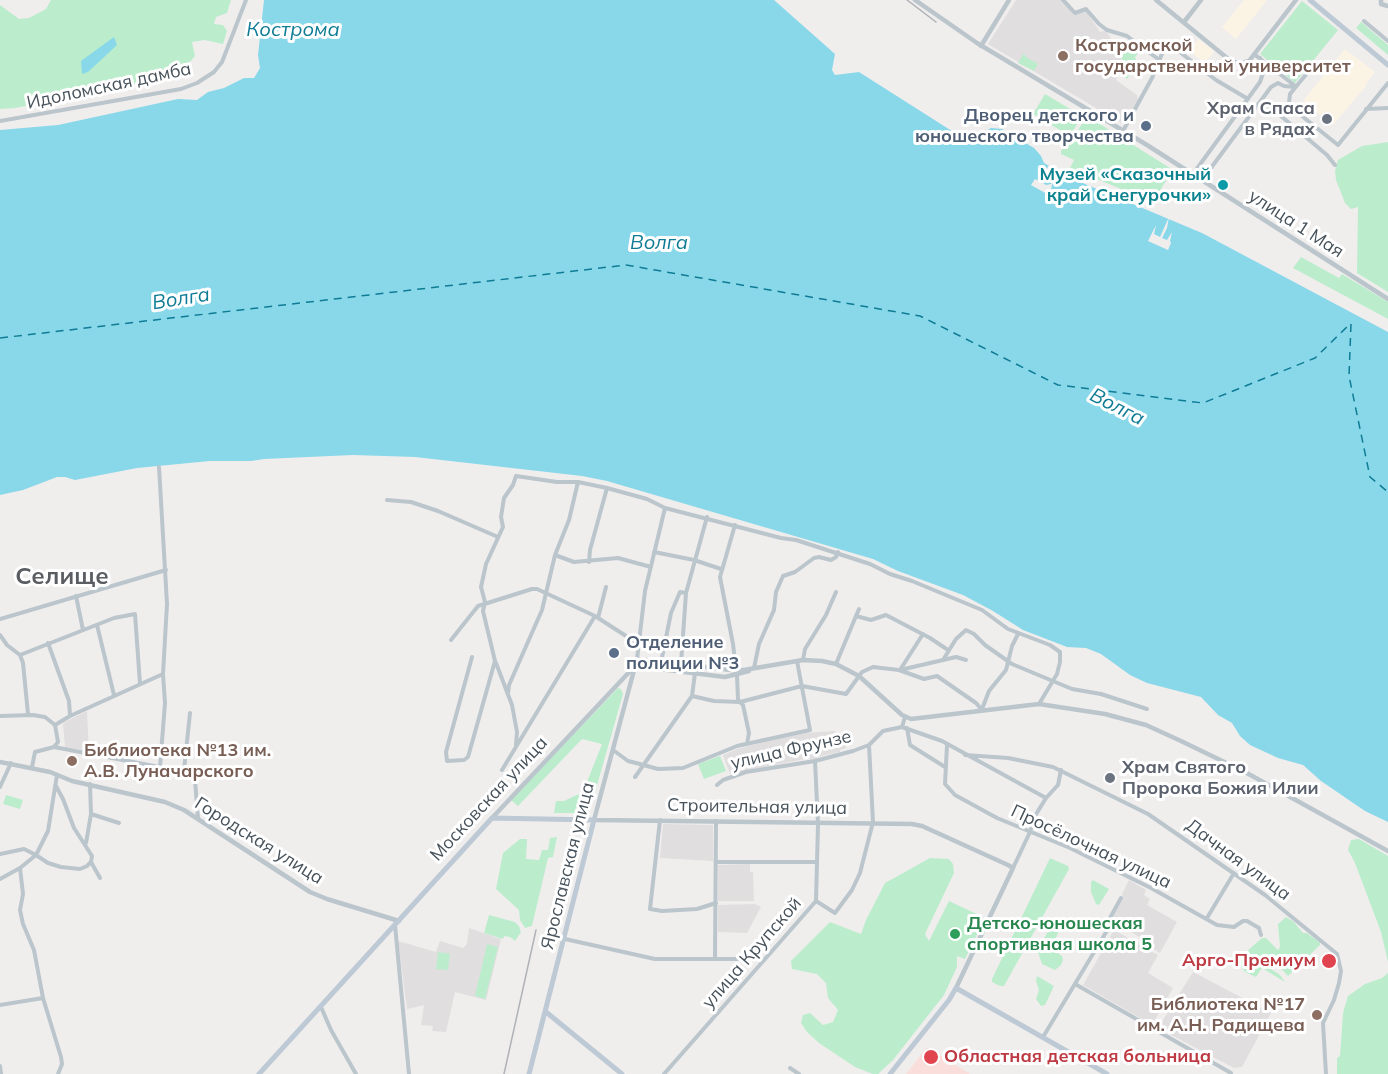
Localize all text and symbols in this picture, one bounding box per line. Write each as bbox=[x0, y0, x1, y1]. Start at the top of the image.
water label: Кострома bbox=[246, 18, 340, 42]
place label: Костромской государственный университет bbox=[1075, 35, 1351, 78]
marker: Костромской государственный университет bbox=[1056, 49, 1070, 63]
street label: Идоломская дамба bbox=[25, 58, 193, 114]
place label: Храм Спаса в Рядах bbox=[1207, 98, 1315, 140]
place label: Дворец детского и юношеского творчества bbox=[915, 105, 1134, 148]
marker: Храм Спаса в Рядах bbox=[1320, 112, 1334, 126]
marker: Дворец детского и юношеского творчества bbox=[1139, 119, 1153, 133]
place label: Музей «Сказочный край Снегурочки» bbox=[1039, 164, 1211, 207]
marker: Музей «Сказочный край Снегурочки» bbox=[1216, 178, 1230, 192]
street label: улица 1 Мая bbox=[1244, 185, 1348, 263]
water label: Волга bbox=[630, 231, 688, 255]
water label: Волга bbox=[151, 283, 211, 315]
water label: Волга bbox=[1086, 383, 1148, 431]
district label: Селище bbox=[15, 563, 109, 591]
place label: Отделение полиции №3 bbox=[626, 632, 739, 674]
marker: Отделение полиции №3 bbox=[607, 646, 621, 660]
street label: улица Фрунзе bbox=[729, 726, 853, 774]
street label: Московская улица bbox=[426, 732, 552, 866]
place label: Библиотека №13 им. А.В. Луначарского bbox=[84, 740, 271, 783]
marker: Библиотека №13 им. А.В. Луначарского bbox=[65, 754, 79, 768]
place label: Храм Святого Пророка Божия Илии bbox=[1122, 757, 1319, 800]
marker: Храм Святого Пророка Божия Илии bbox=[1103, 771, 1117, 785]
street label: Ярославская улица bbox=[537, 780, 599, 952]
street label: Городская улица bbox=[191, 793, 327, 889]
street label: Строительная улица bbox=[667, 795, 847, 819]
street label: Просёлочная улица bbox=[1007, 800, 1175, 894]
street label: Дачная улица bbox=[1181, 815, 1295, 905]
street label: улица Крупской bbox=[698, 893, 806, 1013]
place label: Детско-юношеская спортивная школа 5 bbox=[967, 913, 1152, 956]
marker: Детско-юношеская спортивная школа 5 bbox=[948, 927, 962, 941]
place label: Арго-Премиум bbox=[1182, 950, 1316, 972]
marker: Арго-Премиум bbox=[1320, 952, 1338, 970]
place label: Библиотека №17 им. А.Н. Радищева bbox=[1137, 994, 1305, 1036]
marker: Библиотека №17 им. А.Н. Радищева bbox=[1310, 1008, 1324, 1022]
place label: Областная детская больница bbox=[944, 1046, 1211, 1068]
marker: Областная детская больница bbox=[922, 1048, 940, 1066]

